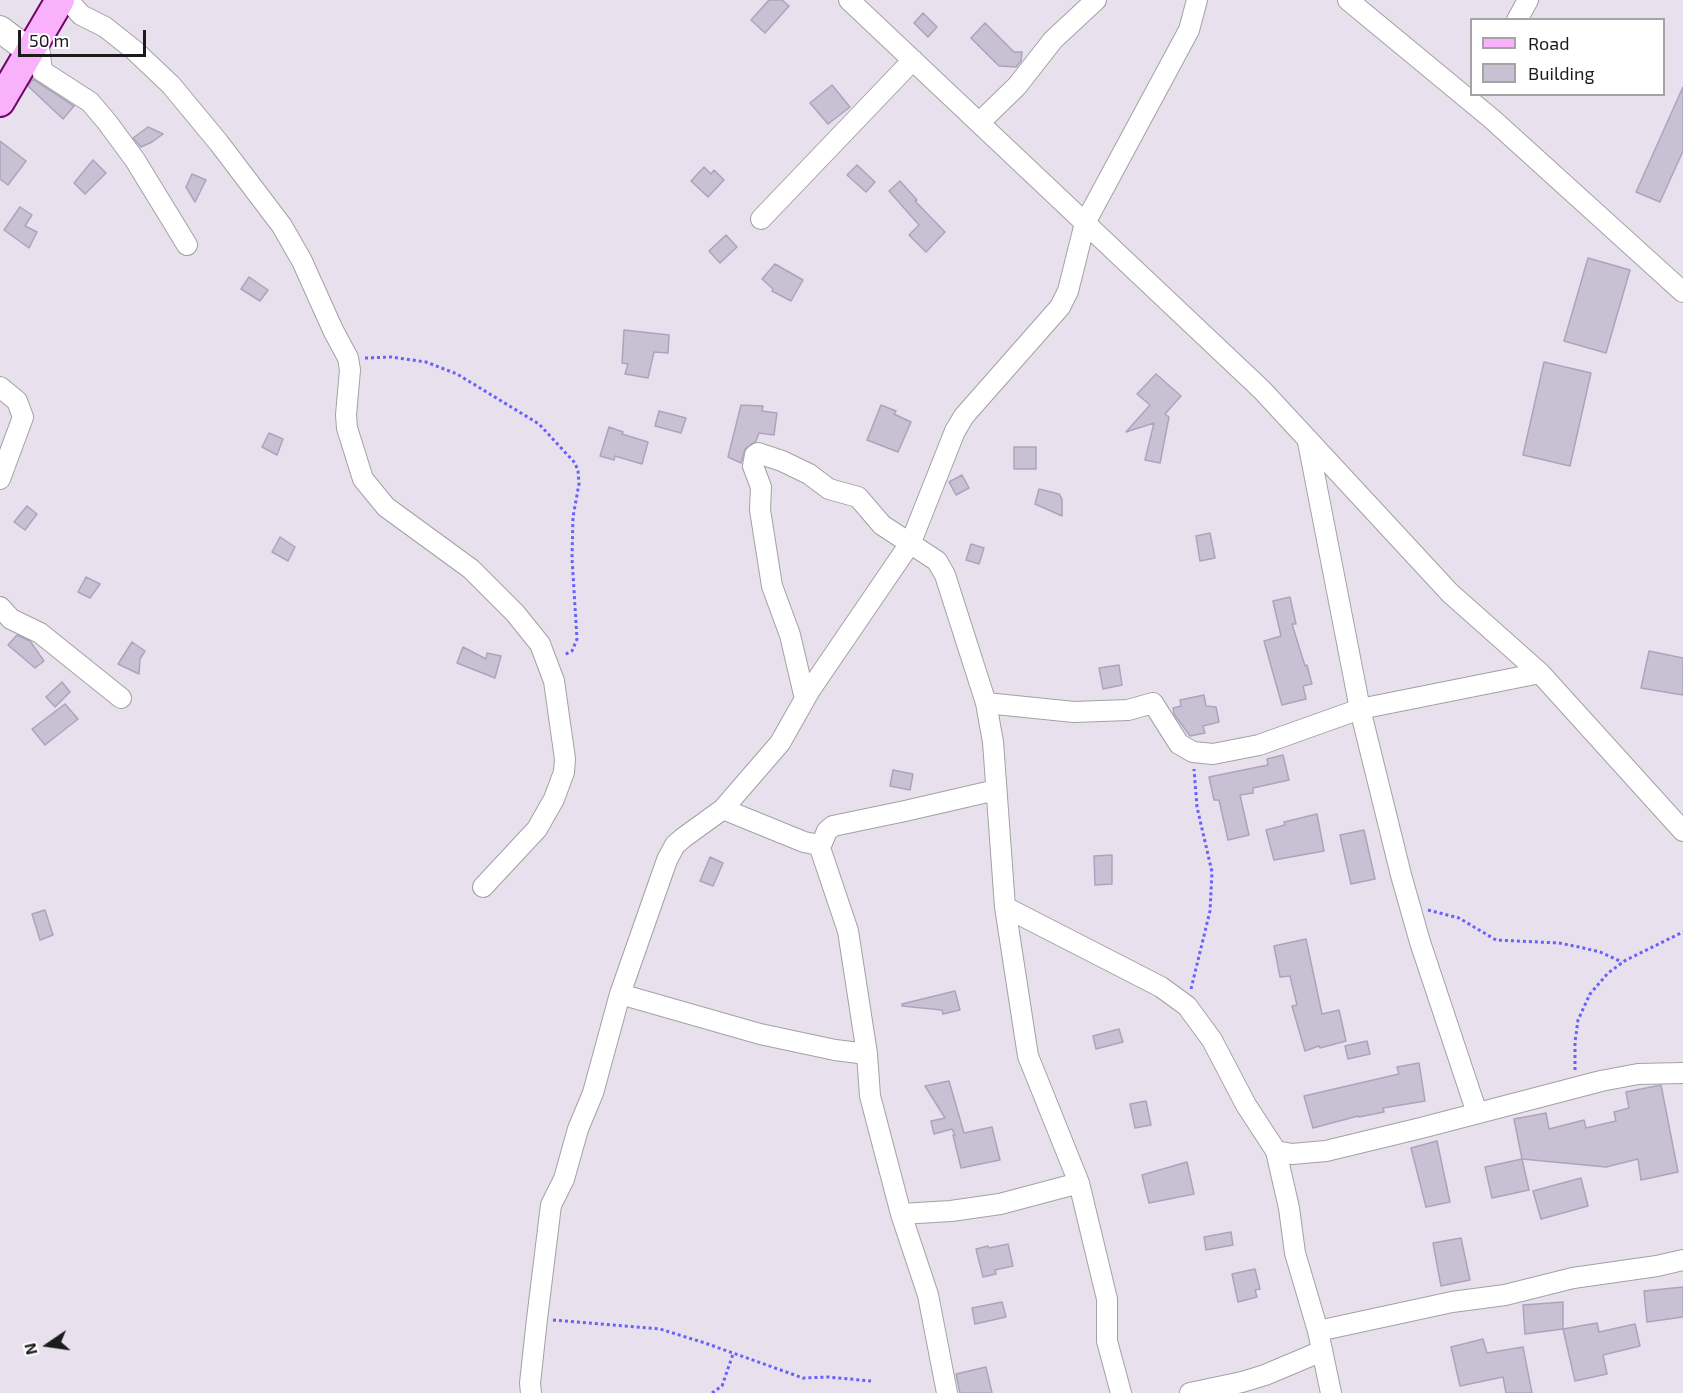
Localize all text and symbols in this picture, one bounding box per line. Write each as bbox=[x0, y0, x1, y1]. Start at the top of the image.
scale bar bbox=[21, 18, 148, 56]
legend bbox=[1470, 18, 1665, 96]
text: 50 m bbox=[29, 29, 69, 51]
text: Road bbox=[1528, 32, 1569, 54]
text: Building bbox=[1528, 62, 1595, 84]
north arrow bbox=[18, 1315, 78, 1375]
text: N bbox=[19, 1341, 41, 1357]

